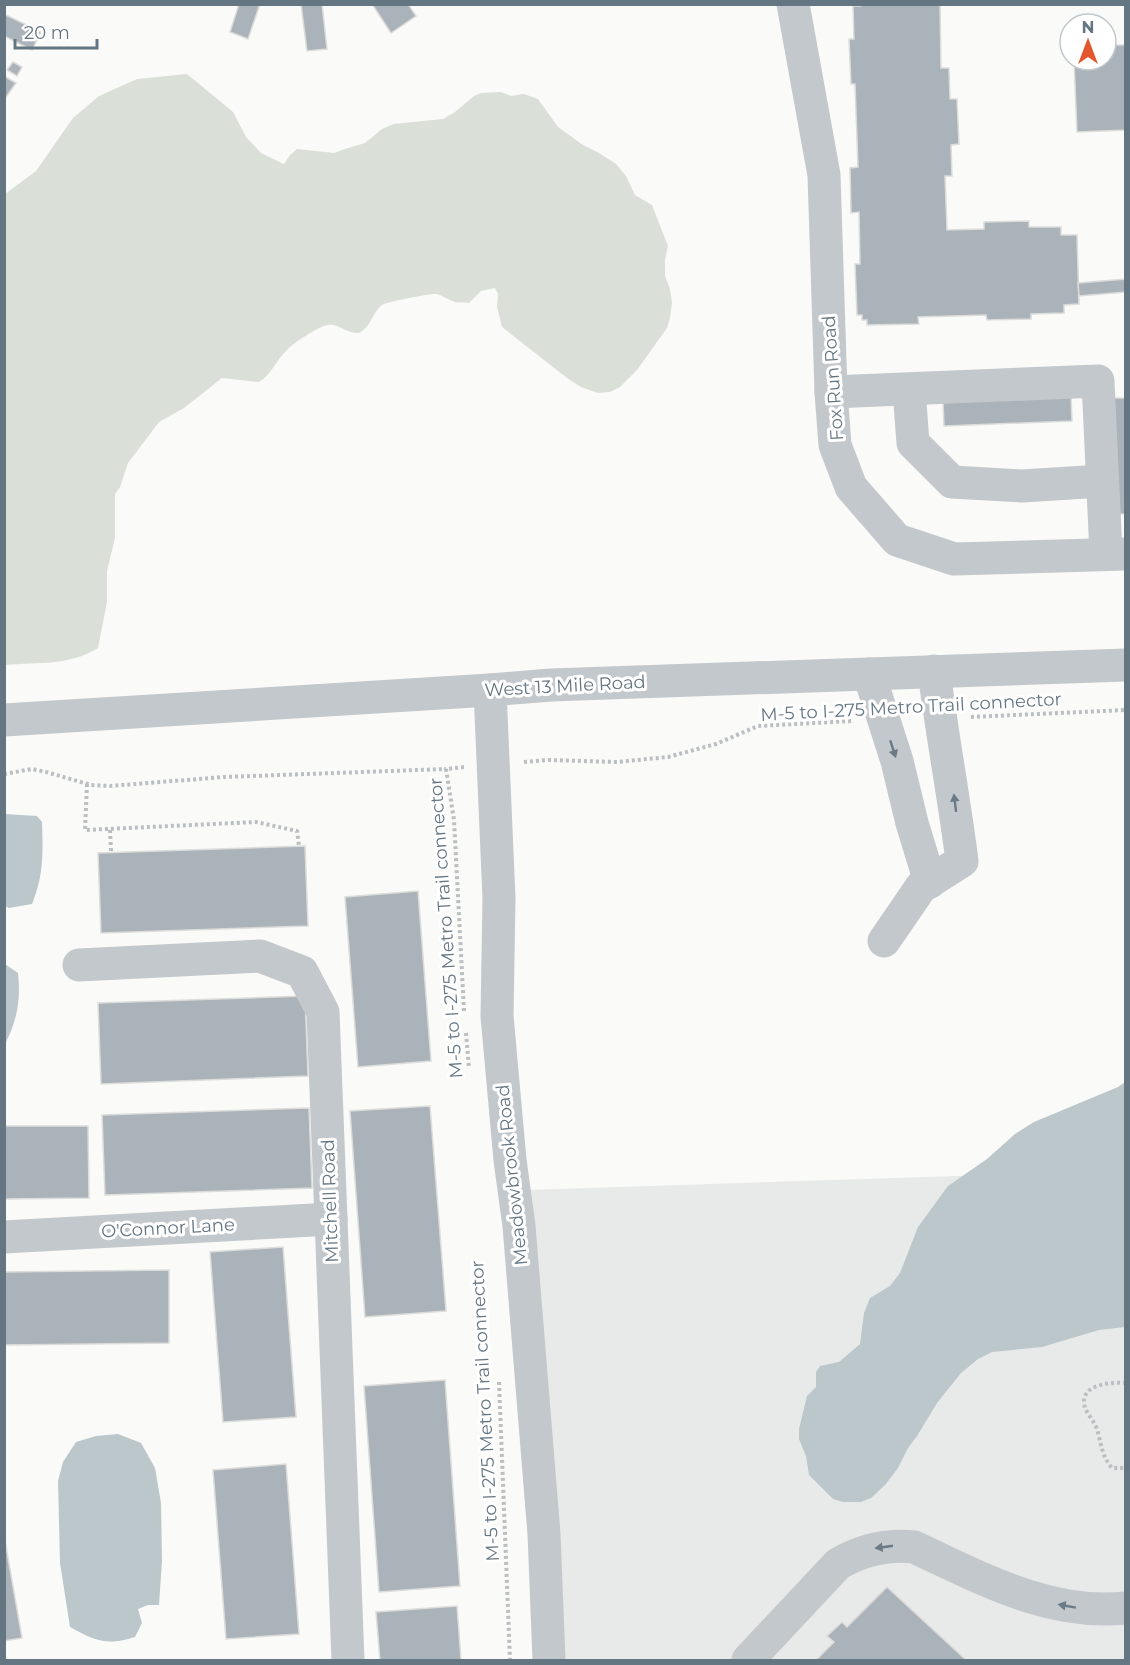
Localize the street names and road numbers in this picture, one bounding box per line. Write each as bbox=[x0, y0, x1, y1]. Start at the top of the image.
street label: Fox Run Road bbox=[818, 315, 848, 441]
street label: West 13 Mile Road bbox=[484, 671, 646, 701]
street label: M-5 to I-275 Metro Trail connector bbox=[760, 688, 1062, 726]
street label: M-5 to I-275 Metro Trail connector bbox=[425, 777, 467, 1079]
street label: Meadowbrook Road bbox=[492, 1083, 532, 1267]
street label: Mitchell Road bbox=[317, 1139, 343, 1263]
street label: O'Connor Lane bbox=[101, 1214, 235, 1242]
street label: M-5 to I-275 Metro Trail connector bbox=[466, 1260, 504, 1562]

